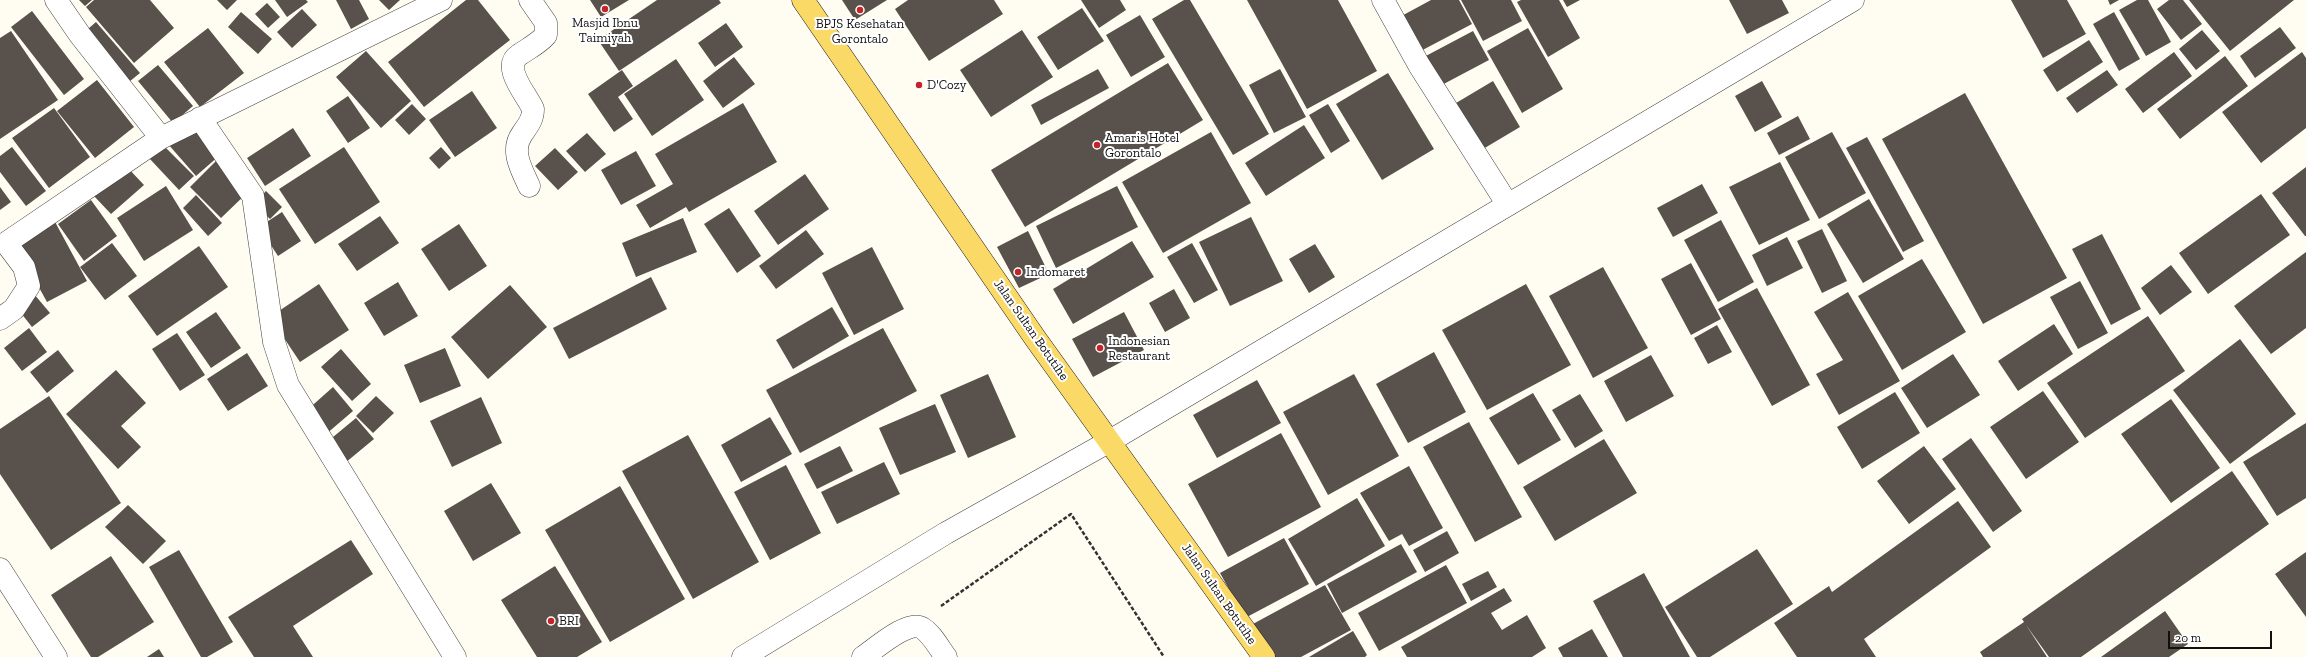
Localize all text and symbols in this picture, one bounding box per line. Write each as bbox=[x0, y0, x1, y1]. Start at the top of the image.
marker: Masjid Ibnu Taimiyah bbox=[600, 4, 610, 14]
marker: BPJS Kesehatan Gorontalo bbox=[855, 5, 865, 15]
place label: Masjid Ibnu Taimiyah bbox=[572, 15, 638, 46]
place label: BPJS Kesehatan Gorontalo bbox=[816, 16, 904, 47]
place label: D'Cozy bbox=[927, 77, 966, 93]
marker: D'Cozy bbox=[914, 80, 924, 90]
place label: Amaris Hotel Gorontalo bbox=[1105, 130, 1179, 161]
marker: Amaris Hotel Gorontalo bbox=[1092, 140, 1102, 150]
place label: Indomaret bbox=[1026, 264, 1085, 280]
marker: Indomaret bbox=[1013, 267, 1023, 277]
street label: Jalan Sultan Botutihe bbox=[990, 277, 1072, 383]
place label: Indonesian Restaurant bbox=[1108, 333, 1170, 364]
marker: Indonesian Restaurant bbox=[1095, 343, 1105, 353]
street label: Jalan Sultan Botutihe bbox=[1178, 541, 1260, 647]
place label: BRI bbox=[559, 613, 579, 629]
marker: BRI bbox=[546, 616, 556, 626]
scale bar bbox=[2170, 623, 2274, 649]
text: 20 m bbox=[2175, 631, 2201, 645]

